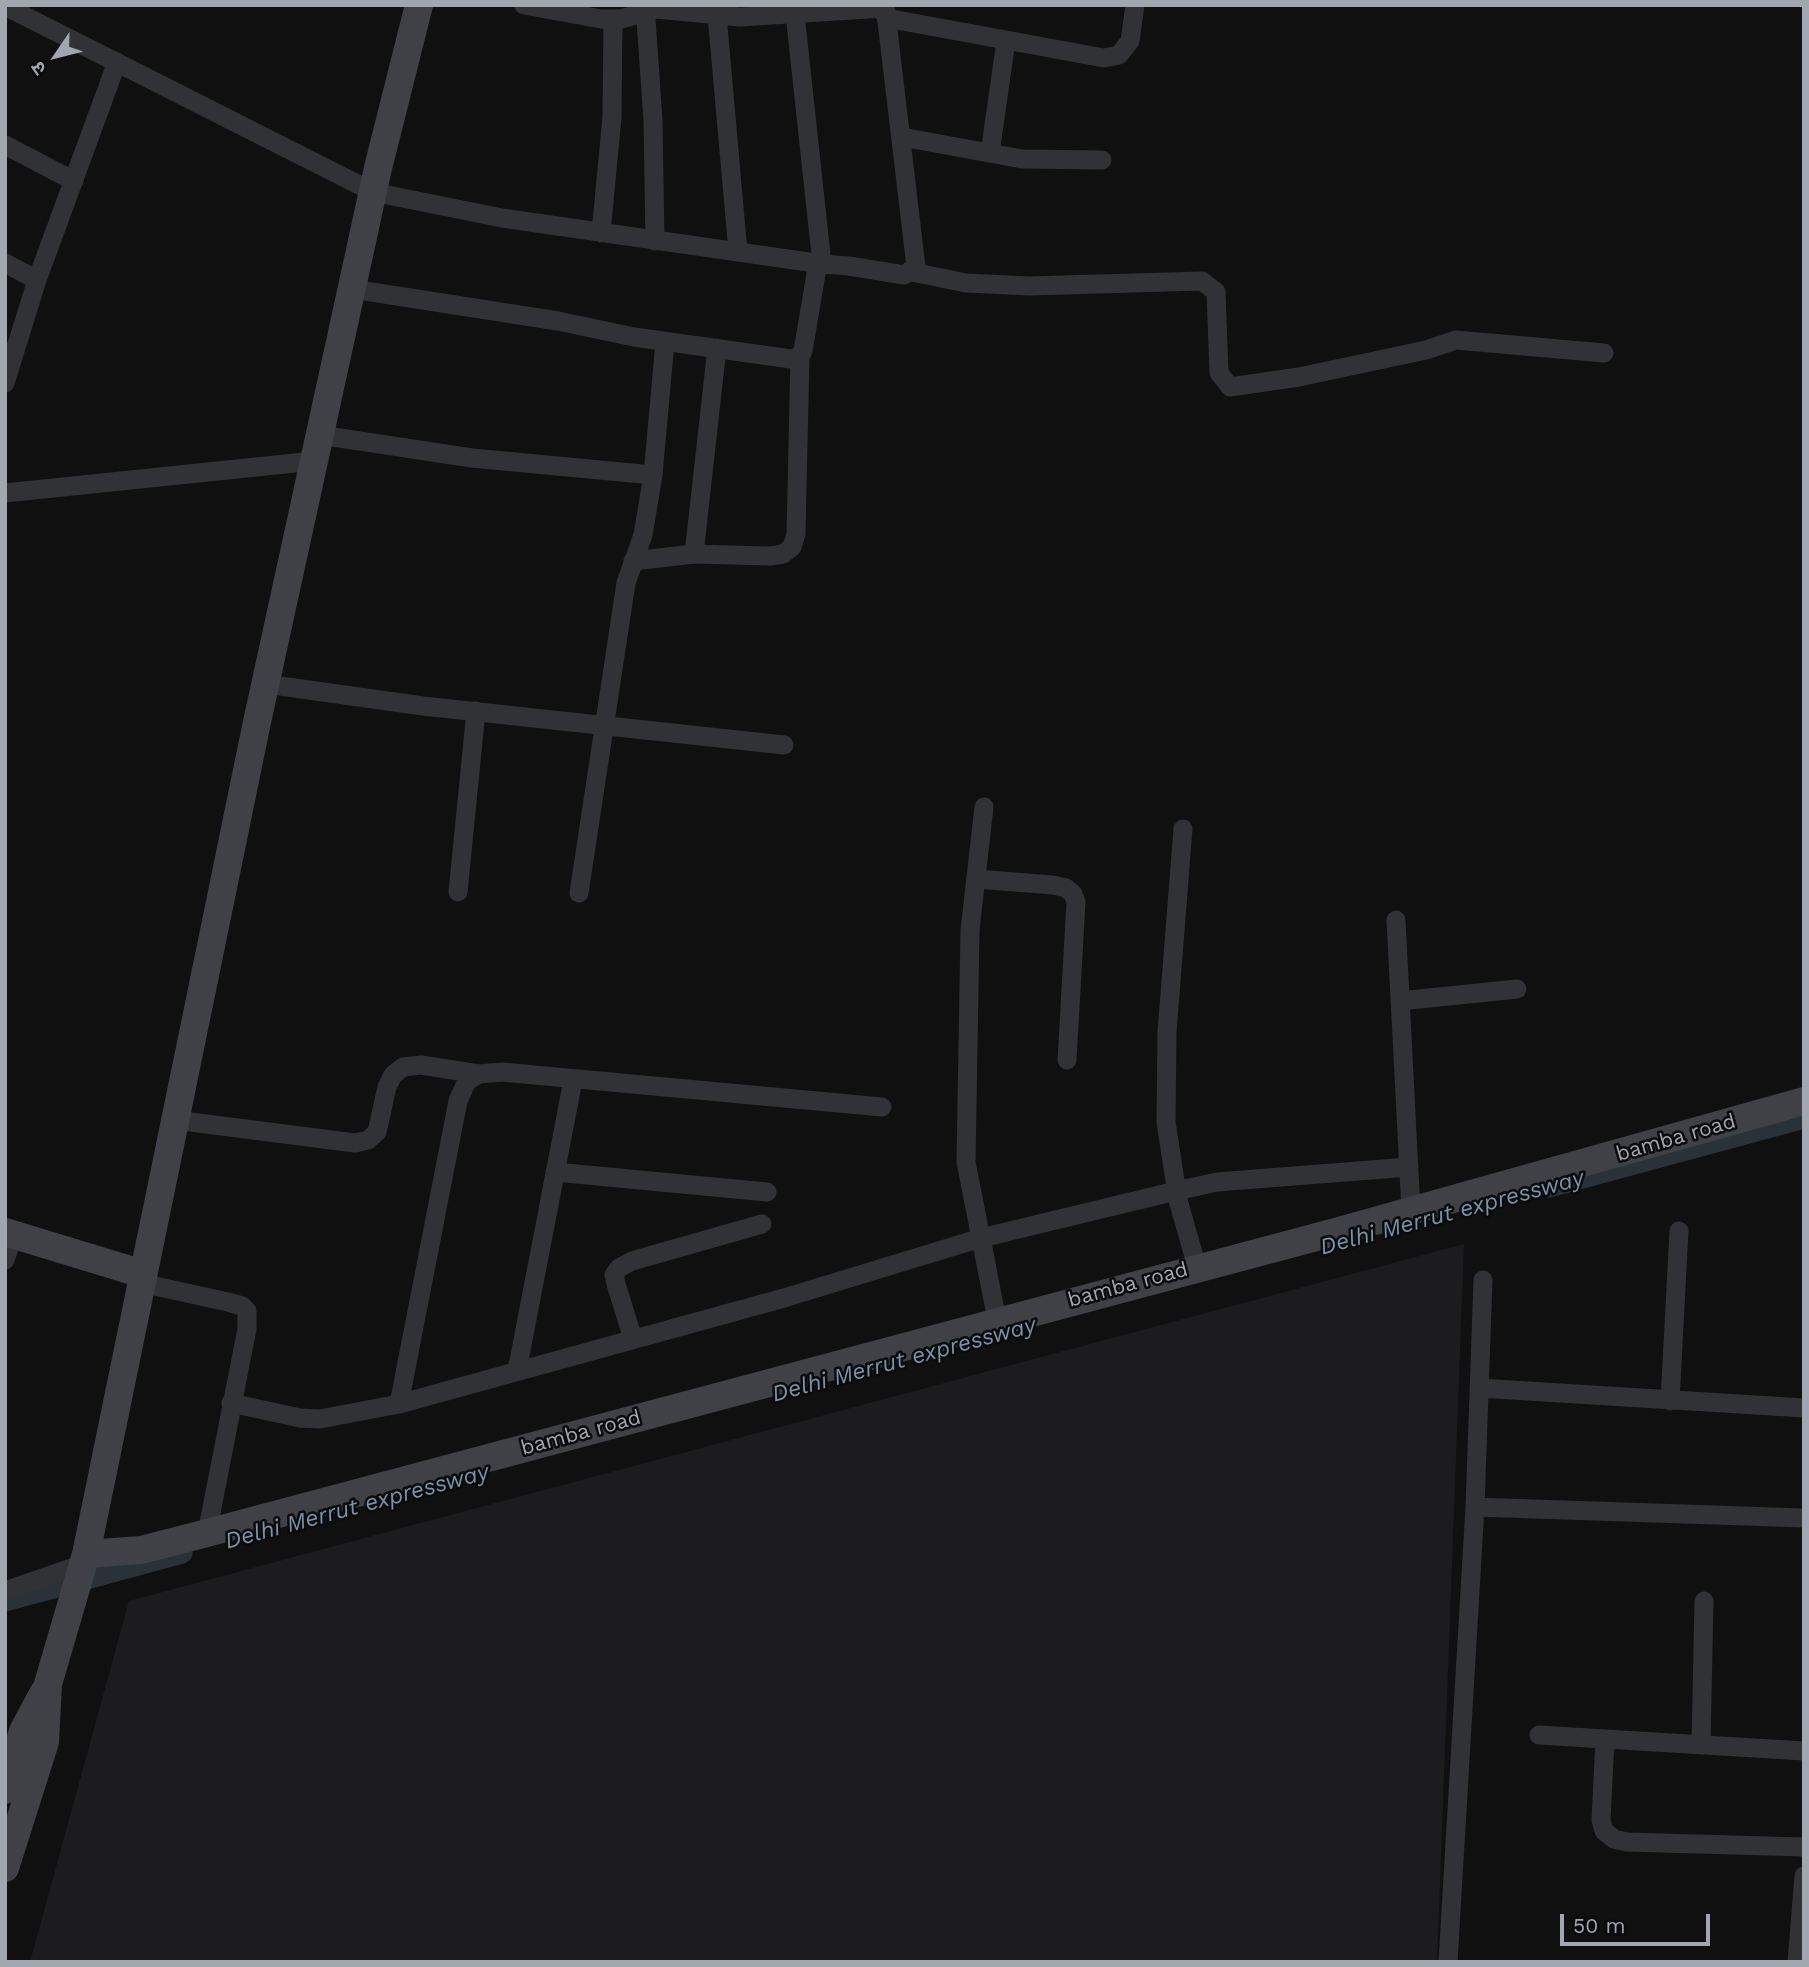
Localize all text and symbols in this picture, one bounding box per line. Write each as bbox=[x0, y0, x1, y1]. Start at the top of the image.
north arrow bbox=[21, 21, 91, 91]
text: उ bbox=[26, 57, 51, 79]
street label: bamba road bbox=[1613, 1109, 1739, 1167]
water label: Delhi Merrut expressway bbox=[1317, 1164, 1587, 1262]
street label: bamba road bbox=[1065, 1257, 1191, 1313]
water label: Delhi Merrut expressway bbox=[769, 1311, 1039, 1409]
street label: bamba road bbox=[518, 1405, 644, 1461]
water label: Delhi Merrut expressway bbox=[222, 1458, 492, 1556]
scale bar bbox=[1564, 1900, 1714, 1944]
text: 50 m bbox=[1573, 1913, 1625, 1938]

